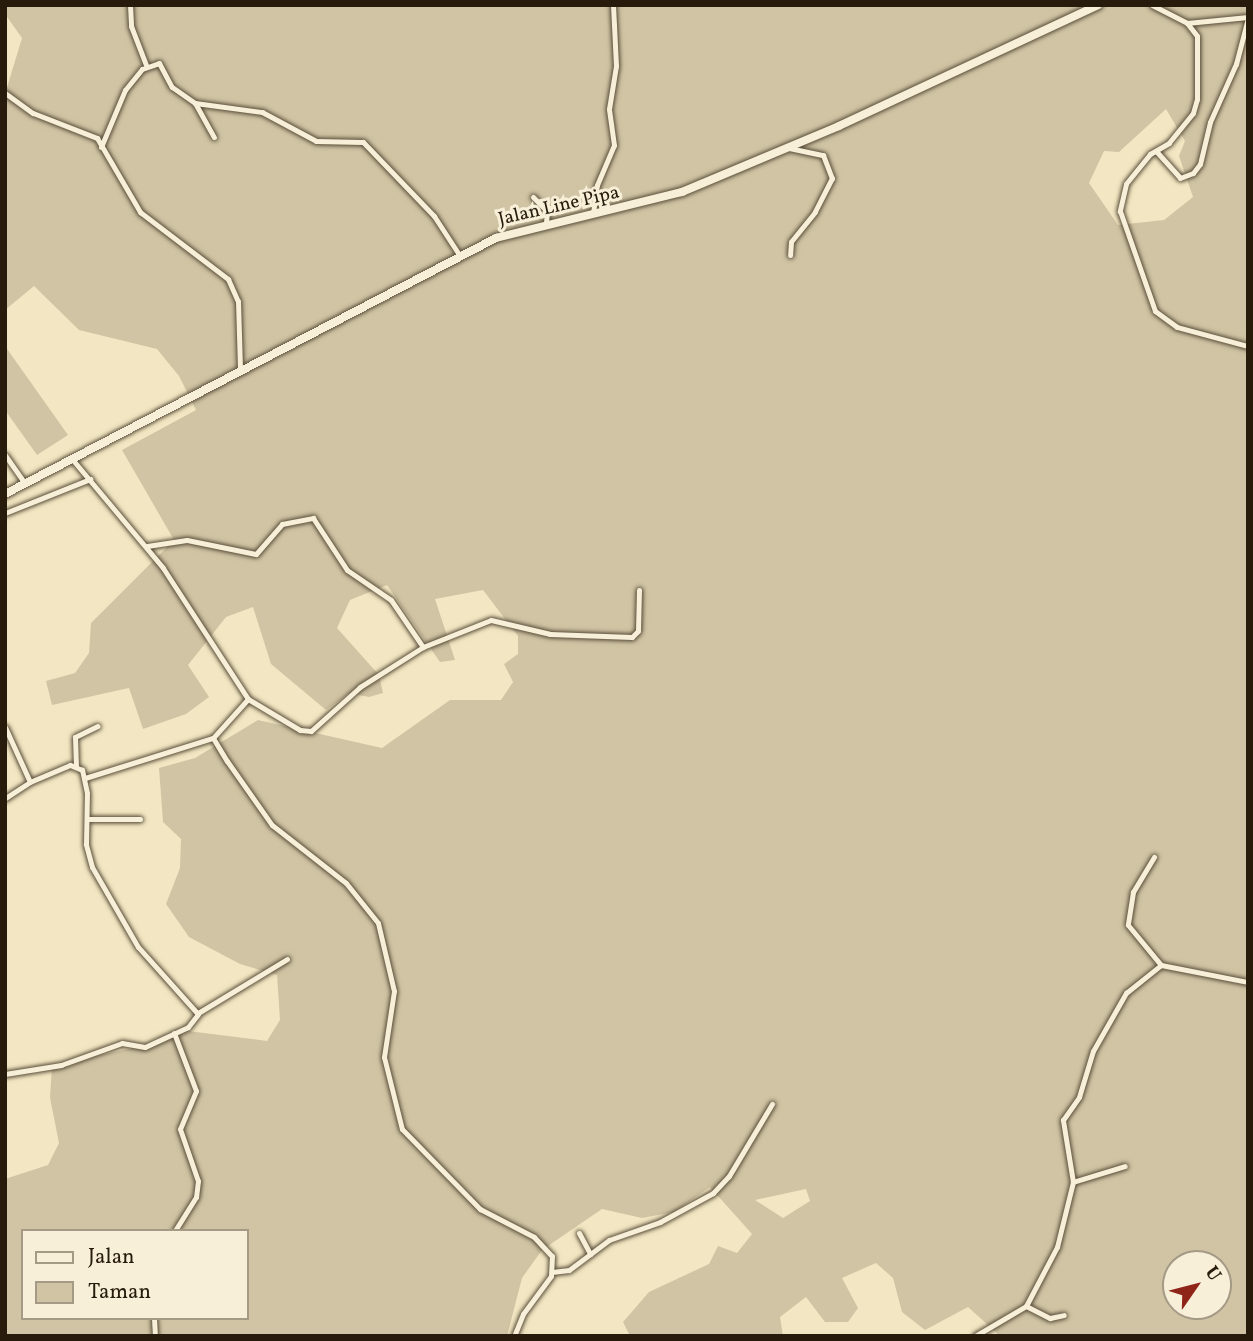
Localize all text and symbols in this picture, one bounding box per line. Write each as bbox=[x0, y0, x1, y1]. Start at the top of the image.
street label: Jalan Line Pipa bbox=[496, 182, 622, 232]
legend bbox=[21, 1229, 248, 1320]
text: Jalan bbox=[88, 1243, 135, 1272]
north arrow bbox=[1162, 1250, 1232, 1320]
text: U bbox=[1198, 1261, 1227, 1287]
text: Taman bbox=[88, 1278, 151, 1307]

